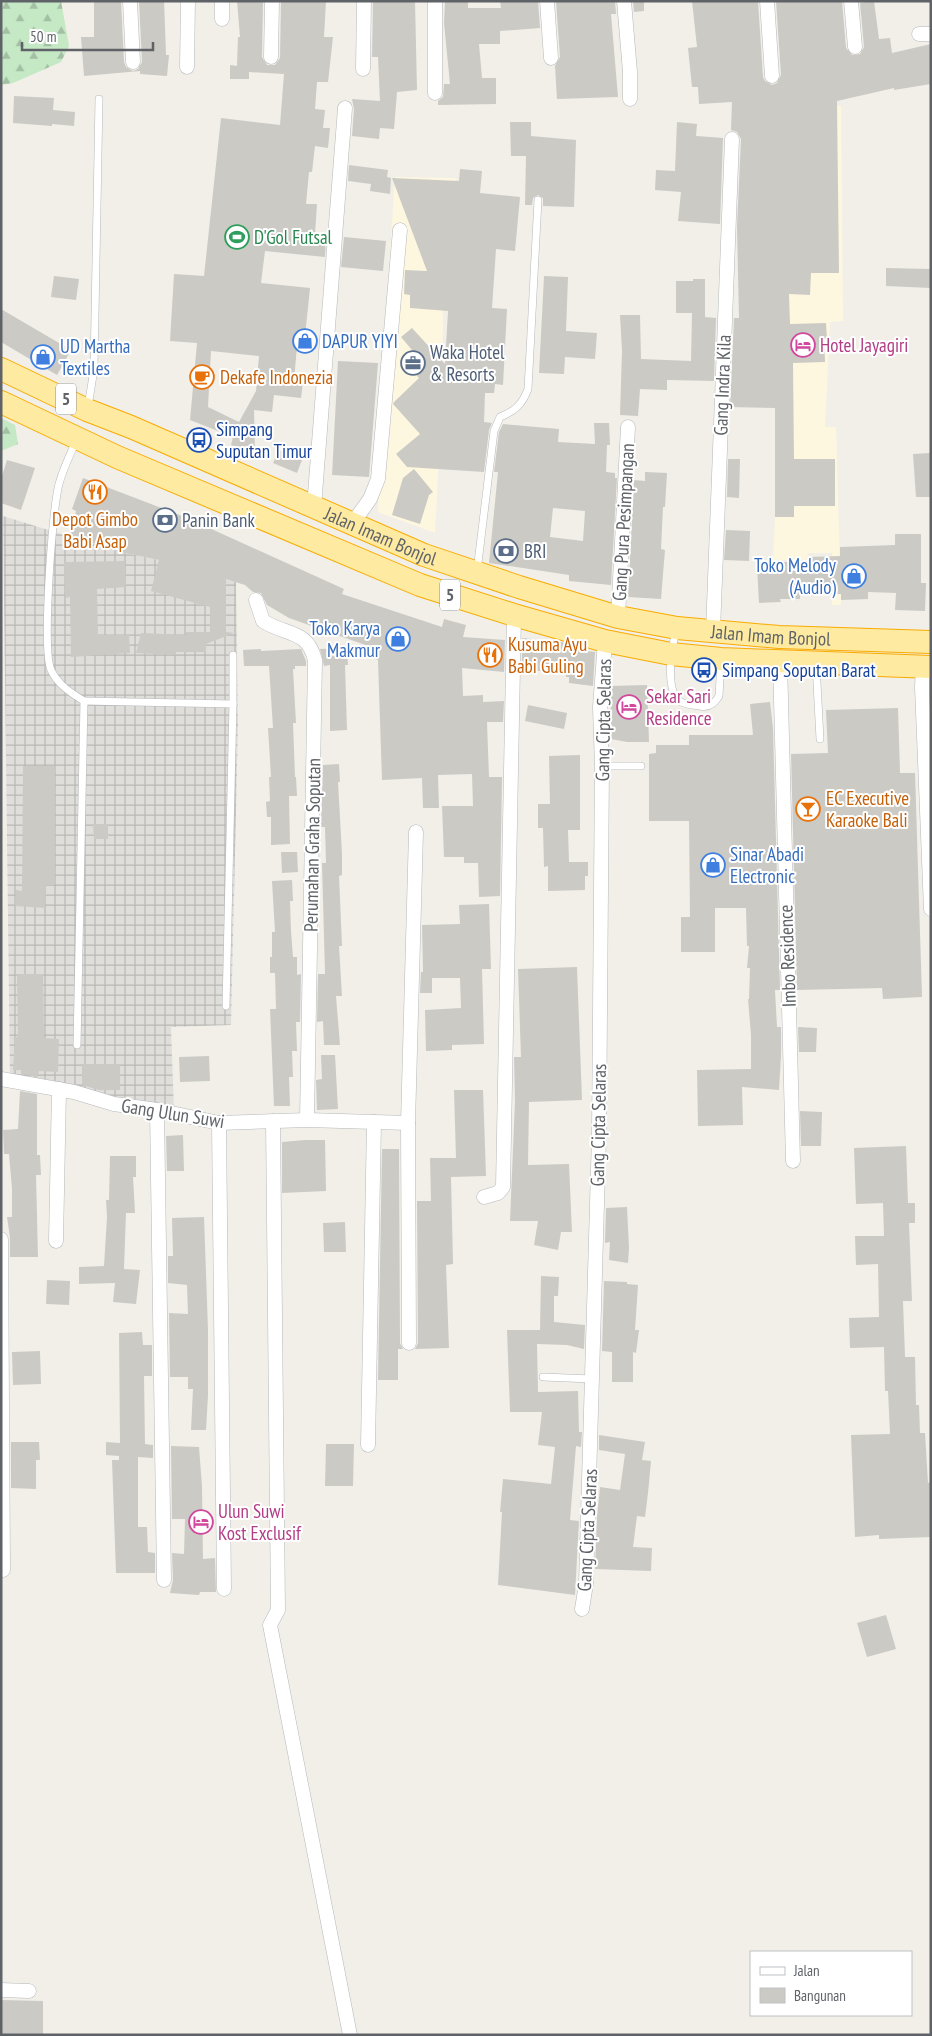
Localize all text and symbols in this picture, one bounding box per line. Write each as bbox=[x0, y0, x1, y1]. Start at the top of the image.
scale bar bbox=[22, 20, 154, 52]
text: 50 m bbox=[30, 27, 56, 46]
sports icon: D'Gol Futsal bbox=[224, 224, 250, 250]
place label: D'Gol Futsal bbox=[254, 225, 333, 249]
shop icon: DAPUR YIYI bbox=[292, 328, 318, 354]
place label: DAPUR YIYI bbox=[322, 329, 398, 353]
hotel icon: Hotel Jayagiri bbox=[790, 332, 816, 358]
place label: Hotel Jayagiri bbox=[820, 333, 908, 357]
place label: UD Martha Textiles bbox=[60, 334, 130, 380]
street label: Gang Indra Kila bbox=[708, 334, 736, 436]
place label: Waka Hotel & Resorts bbox=[430, 340, 505, 386]
shop icon: UD Martha Textiles bbox=[30, 344, 56, 370]
office icon: Waka Hotel & Resorts bbox=[400, 350, 426, 376]
cafe icon: Dekafe Indonezia bbox=[189, 364, 215, 390]
place label: Dekafe Indonezia bbox=[220, 365, 333, 389]
road number: 5 bbox=[56, 384, 76, 414]
place label: Simpang Suputan Timur bbox=[216, 417, 313, 463]
bus stop icon: Simpang Suputan Timur bbox=[186, 427, 212, 453]
street label: Gang Pura Pesimpangan bbox=[607, 443, 639, 601]
restaurant icon: Depot Gimbo Babi Asap bbox=[82, 479, 108, 505]
street label: Jalan Imam Bonjol bbox=[320, 501, 440, 571]
place label: Depot Gimbo Babi Asap bbox=[52, 507, 138, 553]
bank icon: Panin Bank bbox=[152, 507, 178, 533]
place label: Panin Bank bbox=[182, 508, 255, 532]
bank icon: BRI bbox=[493, 538, 519, 564]
place label: BRI bbox=[524, 539, 547, 563]
place label: Toko Melody (Audio) bbox=[754, 553, 837, 599]
shop icon: Toko Melody (Audio) bbox=[841, 563, 867, 589]
road number: 5 bbox=[440, 580, 460, 610]
place label: Toko Karya Makmur bbox=[309, 616, 381, 662]
street label: Jalan Imam Bonjol bbox=[709, 619, 832, 651]
shop icon: Toko Karya Makmur bbox=[385, 626, 411, 652]
place label: Kusuma Ayu Babi Guling bbox=[508, 632, 587, 678]
restaurant icon: Kusuma Ayu Babi Guling bbox=[477, 642, 503, 668]
bus stop icon: Simpang Soputan Barat bbox=[691, 657, 717, 683]
street label: Gang Cipta Selaras bbox=[590, 658, 616, 782]
place label: Simpang Soputan Barat bbox=[722, 658, 876, 682]
place label: Sekar Sari Residence bbox=[646, 684, 712, 730]
hotel icon: Sekar Sari Residence bbox=[616, 694, 642, 720]
street label: Perumahan Graha Soputan bbox=[298, 758, 326, 932]
place label: EC Executive Karaoke Bali bbox=[826, 786, 909, 832]
bar icon: EC Executive Karaoke Bali bbox=[795, 796, 821, 822]
place label: Sinar Abadi Electronic bbox=[730, 842, 804, 888]
shop icon: Sinar Abadi Electronic bbox=[700, 852, 726, 878]
street label: Imbo Residence bbox=[773, 904, 801, 1008]
street label: Gang Cipta Selaras bbox=[585, 1063, 611, 1187]
street label: Gang Ulun Suwi bbox=[120, 1093, 226, 1133]
street label: Gang Cipta Selaras bbox=[572, 1468, 602, 1592]
place label: Ulun Suwi Kost Exclusif bbox=[218, 1499, 302, 1545]
hotel icon: Ulun Suwi Kost Exclusif bbox=[188, 1509, 214, 1535]
legend bbox=[750, 1951, 912, 2016]
text: Jalan bbox=[793, 1961, 820, 1980]
text: Bangunan bbox=[794, 1986, 846, 2005]

